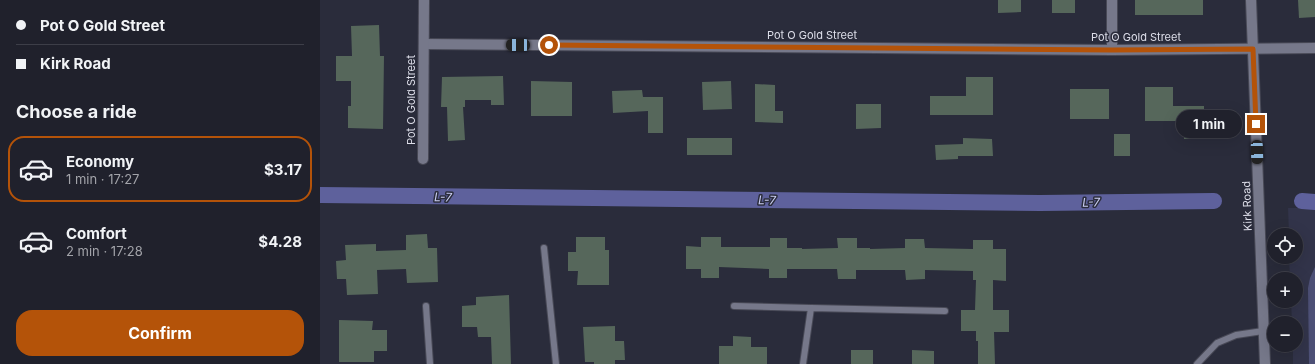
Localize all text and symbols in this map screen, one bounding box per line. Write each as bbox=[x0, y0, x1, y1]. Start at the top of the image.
text: Pot O Gold Street bbox=[40, 16, 165, 35]
street label: Pot O Gold Street bbox=[767, 28, 857, 42]
street label: Pot O Gold Street bbox=[1091, 30, 1181, 44]
route start bbox=[540, 36, 558, 54]
car bbox=[506, 39, 530, 51]
text: Kirk Road bbox=[40, 54, 111, 73]
street label: Pot O Gold Street bbox=[404, 55, 418, 145]
text: Choose a ride bbox=[16, 101, 137, 122]
callout: 1 min bbox=[1176, 110, 1242, 138]
route end bbox=[1247, 115, 1265, 133]
text: 1 min bbox=[1193, 116, 1225, 132]
car bbox=[1251, 140, 1263, 164]
icon: car bbox=[18, 151, 54, 187]
text: Economy bbox=[66, 152, 134, 171]
text: $3.17 bbox=[264, 160, 302, 179]
text: 1 min · 17:27 bbox=[66, 171, 139, 187]
street label: Kirk Road bbox=[1239, 181, 1255, 231]
water label: L-7 bbox=[434, 189, 453, 205]
water label: L-7 bbox=[758, 192, 777, 208]
water label: L-7 bbox=[1082, 194, 1101, 210]
icon: car bbox=[18, 223, 54, 259]
text: Comfort bbox=[66, 224, 127, 243]
map controls bbox=[1267, 228, 1303, 352]
button: locate bbox=[1267, 228, 1303, 264]
text: $4.28 bbox=[258, 232, 302, 251]
text: 2 min · 17:28 bbox=[66, 243, 143, 259]
button: + bbox=[1267, 272, 1303, 308]
button: Confirm bbox=[16, 310, 304, 356]
button: − bbox=[1267, 316, 1303, 352]

